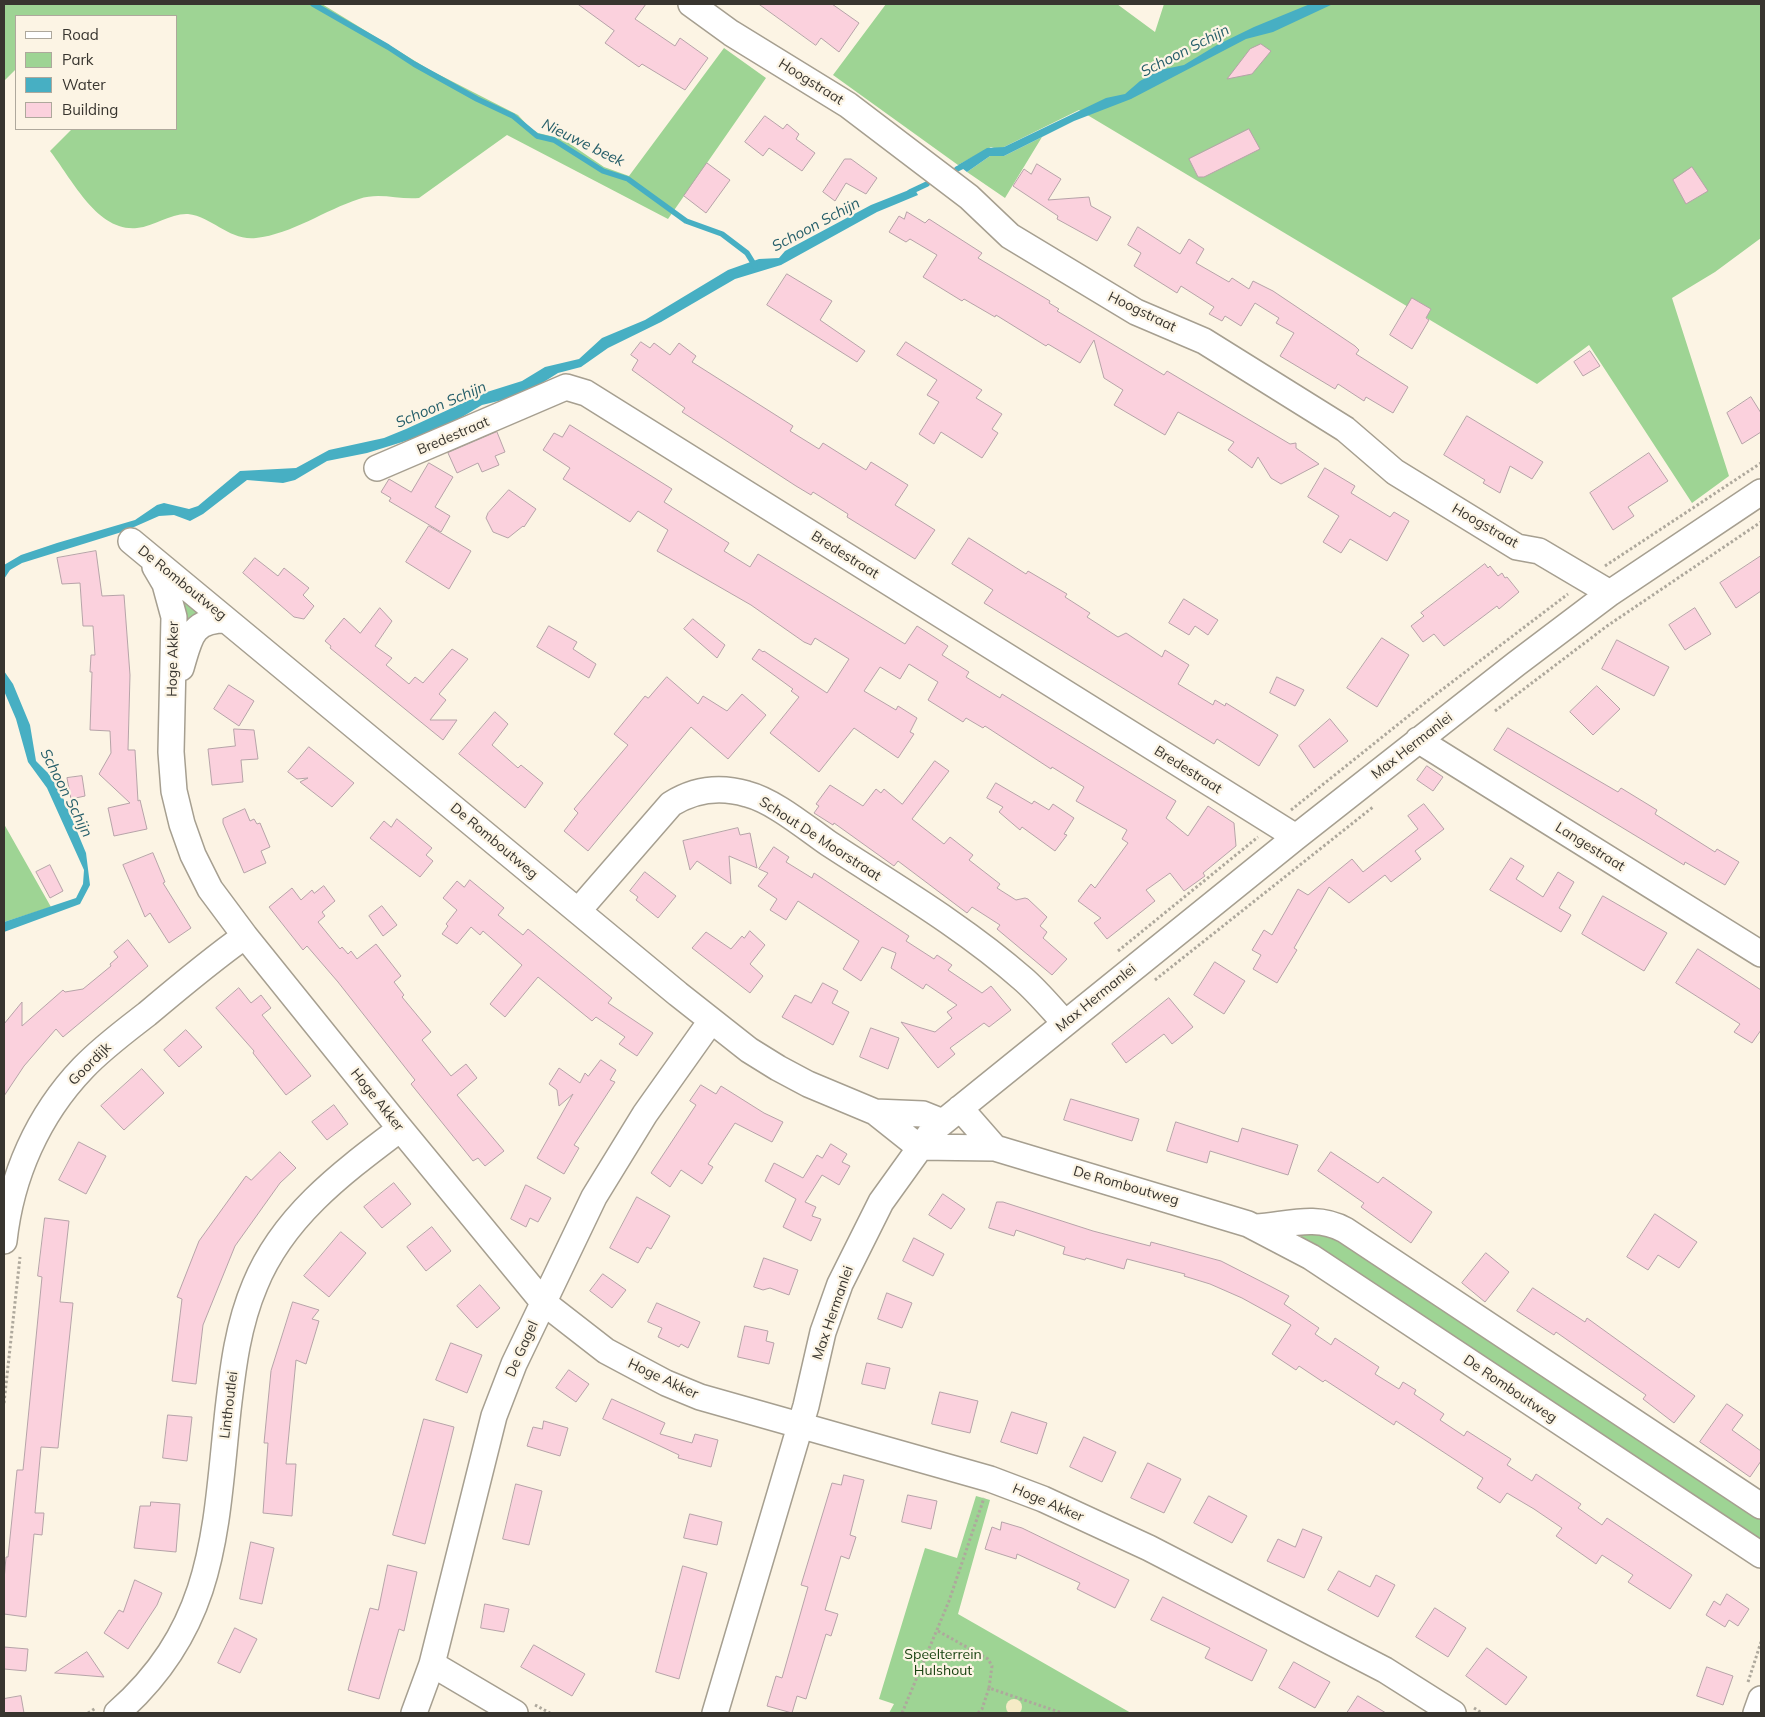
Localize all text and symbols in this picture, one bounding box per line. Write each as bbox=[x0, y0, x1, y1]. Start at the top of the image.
legend bbox=[15, 15, 178, 130]
water label: Schoon Schijn bbox=[1138, 21, 1232, 81]
text: Road bbox=[62, 25, 99, 44]
text: Park bbox=[62, 50, 94, 69]
street label: Hoogstraat bbox=[775, 55, 847, 109]
text: Water bbox=[62, 75, 106, 94]
text: Building bbox=[62, 100, 118, 119]
water label: Nieuwe beek bbox=[539, 115, 627, 171]
water label: Schoon Schijn bbox=[769, 194, 863, 256]
street label: Hoogstraat bbox=[1105, 288, 1179, 336]
water label: Schoon Schijn bbox=[393, 378, 489, 432]
street label: Bredestraat bbox=[414, 413, 492, 459]
street label: Hoogstraat bbox=[1449, 500, 1521, 552]
street label: Bredestraat bbox=[808, 528, 882, 582]
street label: De Romboutweg bbox=[134, 542, 230, 624]
street label: Hoge Akker bbox=[164, 621, 182, 697]
street label: Max Hermanlei bbox=[1368, 709, 1456, 783]
street label: Bredestraat bbox=[1151, 743, 1225, 797]
water label: Schoon Schijn bbox=[36, 746, 96, 840]
street label: Schout De Moorstraat bbox=[756, 793, 884, 885]
street label: De Romboutweg bbox=[447, 799, 541, 883]
street label: Langestraat bbox=[1552, 819, 1628, 875]
street label: Max Hermanlei bbox=[1053, 961, 1139, 1035]
street label: Goordijk bbox=[65, 1039, 115, 1089]
street label: Hoge Akker bbox=[347, 1065, 407, 1135]
street label: De Romboutweg bbox=[1071, 1163, 1181, 1209]
street label: Max Hermanlei bbox=[809, 1264, 857, 1362]
street label: De Gagel bbox=[502, 1318, 542, 1380]
street label: De Romboutweg bbox=[1460, 1352, 1560, 1426]
street label: Hoge Akker bbox=[625, 1355, 701, 1403]
street label: Linthoutlei bbox=[217, 1370, 241, 1440]
street label: Hoge Akker bbox=[1010, 1480, 1086, 1526]
park label: Speelterrein Hulshout bbox=[904, 1647, 982, 1680]

